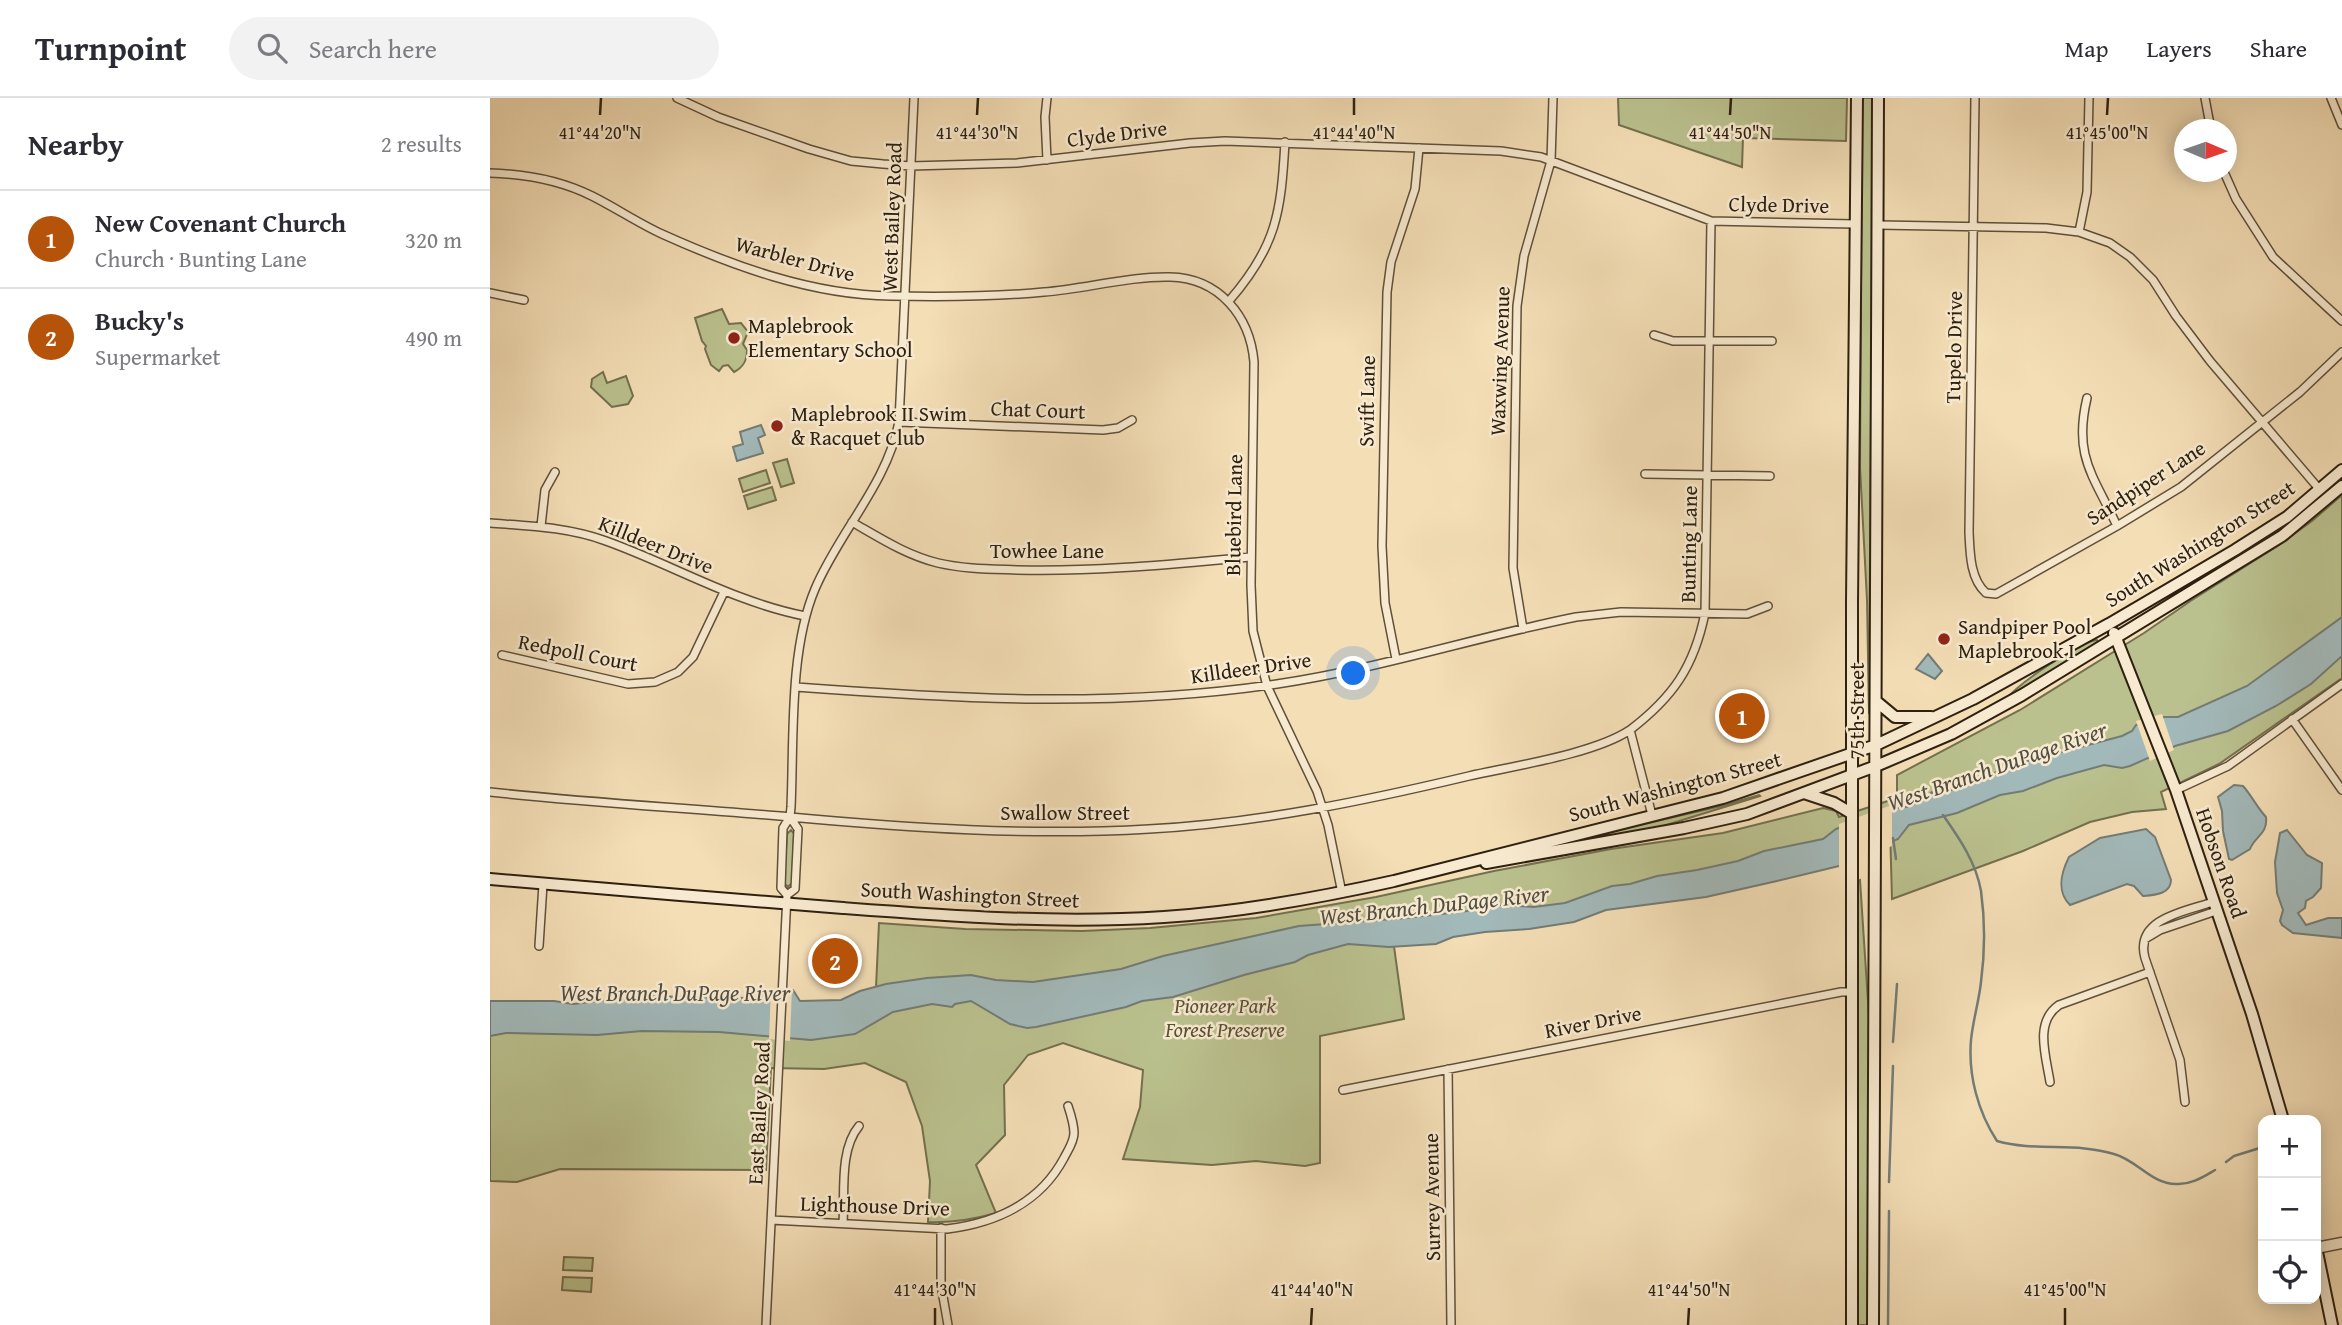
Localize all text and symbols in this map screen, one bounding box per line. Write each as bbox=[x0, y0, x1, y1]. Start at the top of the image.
search box bbox=[229, 17, 719, 80]
text: Turnpoint bbox=[35, 24, 187, 72]
icon: search bbox=[253, 29, 291, 67]
text: Search here bbox=[309, 29, 437, 68]
text: Map bbox=[2065, 31, 2108, 66]
text: Layers bbox=[2146, 31, 2212, 66]
text: Share bbox=[2250, 31, 2307, 66]
street label: Clyde Drive bbox=[1065, 112, 1169, 155]
text: 41°44'20"N bbox=[559, 119, 642, 146]
text: 41°44'30"N bbox=[936, 119, 1019, 146]
text: 41°44'40"N bbox=[1313, 119, 1396, 146]
text: 41°44'50"N bbox=[1689, 119, 1772, 146]
text: 41°45'00"N bbox=[2066, 119, 2149, 146]
north arrow bbox=[2174, 119, 2237, 182]
text: Nearby bbox=[28, 122, 124, 166]
text: 2 results bbox=[381, 127, 462, 160]
street label: West Bailey Road bbox=[873, 141, 910, 292]
street label: Clyde Drive bbox=[1728, 188, 1830, 221]
text: New Covenant Church bbox=[95, 203, 346, 242]
text: 1 bbox=[45, 223, 57, 256]
text: 320 m bbox=[405, 223, 462, 256]
street label: Warbler Drive bbox=[732, 228, 858, 289]
text: Church · Bunting Lane bbox=[95, 242, 307, 275]
street label: Waxwing Avenue bbox=[1481, 285, 1518, 436]
street label: Tupelo Drive bbox=[1937, 290, 1970, 404]
text: Bucky's bbox=[95, 301, 184, 340]
place label: Maplebrook Elementary School bbox=[748, 310, 913, 365]
text: 2 bbox=[45, 321, 57, 354]
text: 490 m bbox=[405, 321, 462, 354]
marker: Maplebrook Elementary School bbox=[726, 330, 742, 346]
text: Supermarket bbox=[95, 340, 221, 373]
street label: Swift Lane bbox=[1350, 355, 1383, 447]
street label: Chat Court bbox=[990, 392, 1086, 427]
place label: Maplebrook II Swim & Racquet Club bbox=[791, 398, 967, 453]
marker: Maplebrook II Swim & Racquet Club bbox=[769, 418, 785, 434]
street label: Sandpiper Lane bbox=[2080, 432, 2212, 533]
street label: Bluebird Lane bbox=[1217, 454, 1250, 576]
street label: South Washington Street bbox=[2099, 472, 2301, 615]
street label: Bunting Lane bbox=[1672, 485, 1705, 603]
street label: Killdeer Drive bbox=[594, 507, 718, 582]
street label: Towhee Lane bbox=[990, 535, 1104, 566]
place label: Sandpiper Pool Maplebrook I bbox=[1958, 611, 2092, 666]
street label: Redpoll Court bbox=[516, 626, 641, 679]
marker: Sandpiper Pool Maplebrook I bbox=[1936, 631, 1952, 647]
street label: Killdeer Drive bbox=[1189, 644, 1313, 691]
your location bbox=[1336, 656, 1370, 690]
street label: 75th Street bbox=[1841, 662, 1872, 760]
pin: 1 bbox=[1719, 690, 1765, 742]
water label: West Branch DuPage River bbox=[1882, 712, 2113, 819]
street label: South Washington Street bbox=[1565, 743, 1785, 830]
street label: Swallow Street bbox=[1000, 797, 1130, 828]
street label: Hobson Road bbox=[2188, 803, 2255, 923]
street label: South Washington Street bbox=[860, 873, 1081, 916]
water label: West Branch DuPage River bbox=[1318, 876, 1552, 933]
pin: 2 bbox=[812, 935, 858, 987]
water label: West Branch DuPage River bbox=[560, 976, 792, 1009]
park label: Pioneer Park Forest Preserve bbox=[1164, 990, 1285, 1045]
street label: River Drive bbox=[1542, 997, 1644, 1046]
street label: East Bailey Road bbox=[739, 1040, 778, 1185]
map controls bbox=[2258, 1115, 2321, 1304]
button: + bbox=[2258, 1115, 2321, 1178]
street label: Surrey Avenue bbox=[1415, 1133, 1448, 1261]
button: − bbox=[2258, 1178, 2321, 1241]
street label: Lighthouse Drive bbox=[800, 1187, 950, 1224]
button: locate bbox=[2258, 1241, 2321, 1304]
text: 41°44'30"N bbox=[894, 1276, 977, 1303]
text: 41°44'40"N bbox=[1271, 1276, 1354, 1303]
text: 41°44'50"N bbox=[1648, 1276, 1731, 1303]
text: 41°45'00"N bbox=[2024, 1276, 2107, 1303]

